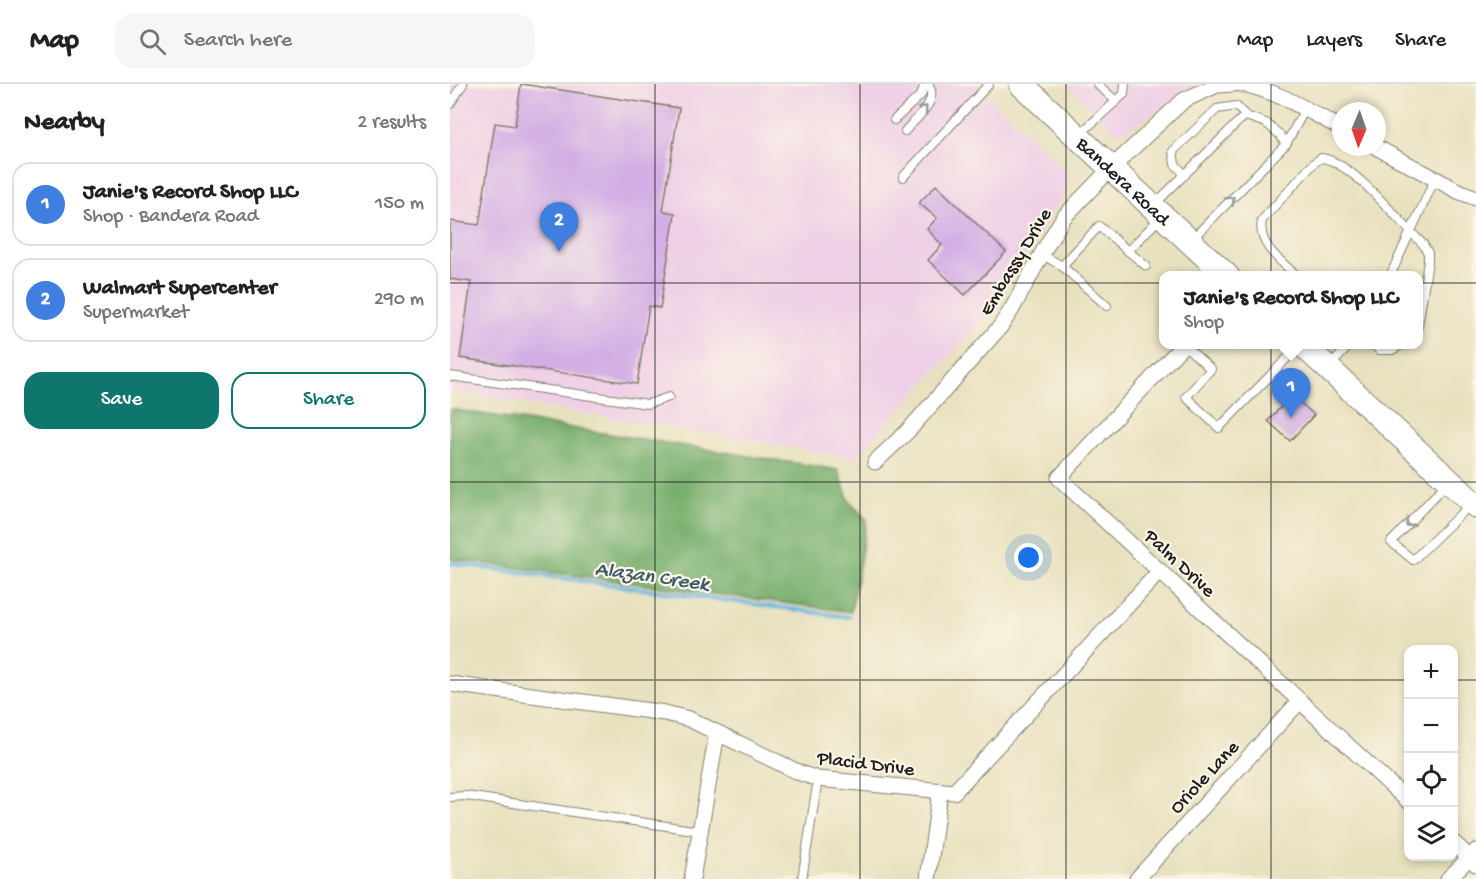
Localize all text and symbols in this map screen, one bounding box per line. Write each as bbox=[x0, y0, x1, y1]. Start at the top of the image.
search box bbox=[115, 14, 535, 68]
text: Map bbox=[30, 25, 79, 58]
icon: search bbox=[136, 25, 169, 58]
text: Search here bbox=[184, 28, 292, 54]
text: Map bbox=[1237, 29, 1273, 54]
text: Layers bbox=[1306, 29, 1362, 54]
text: Share bbox=[1395, 29, 1446, 54]
north arrow bbox=[1332, 102, 1386, 156]
one-way arrow bbox=[917, 105, 928, 116]
text: Nearby bbox=[24, 108, 105, 139]
text: 2 results bbox=[357, 112, 426, 135]
street label: Bandera Road bbox=[1069, 133, 1175, 233]
text: Janie's Record Shop LLC bbox=[83, 180, 298, 206]
text: 1 bbox=[41, 193, 50, 216]
text: 150 m bbox=[375, 193, 424, 216]
one-way arrow bbox=[1224, 196, 1235, 207]
pin: 2 bbox=[540, 202, 578, 252]
street label: Embassy Drive bbox=[976, 204, 1058, 321]
text: Shop · Bandera Road bbox=[83, 206, 258, 229]
popup bbox=[1159, 271, 1423, 349]
text: Walmart Supercenter bbox=[83, 276, 276, 302]
text: Janie's Record Shop LLC bbox=[1184, 286, 1398, 312]
text: 2 bbox=[41, 289, 50, 312]
text: 290 m bbox=[374, 289, 424, 312]
text: Supermarket bbox=[83, 302, 189, 325]
text: Shop bbox=[1184, 312, 1224, 335]
pin: 1 bbox=[1272, 368, 1310, 418]
button: Save bbox=[24, 372, 219, 429]
button: Share bbox=[231, 372, 426, 429]
one-way arrow bbox=[1405, 516, 1416, 527]
street label: Palm Drive bbox=[1137, 525, 1220, 604]
your location bbox=[1014, 543, 1043, 572]
water label: Alazan Creek bbox=[593, 558, 712, 599]
map controls bbox=[1404, 645, 1458, 861]
button: + bbox=[1404, 645, 1458, 699]
button: − bbox=[1404, 699, 1458, 753]
street label: Oriole Lane bbox=[1166, 737, 1246, 820]
street label: Placid Drive bbox=[815, 748, 916, 783]
button: locate bbox=[1404, 753, 1458, 807]
button: layers bbox=[1404, 807, 1458, 861]

